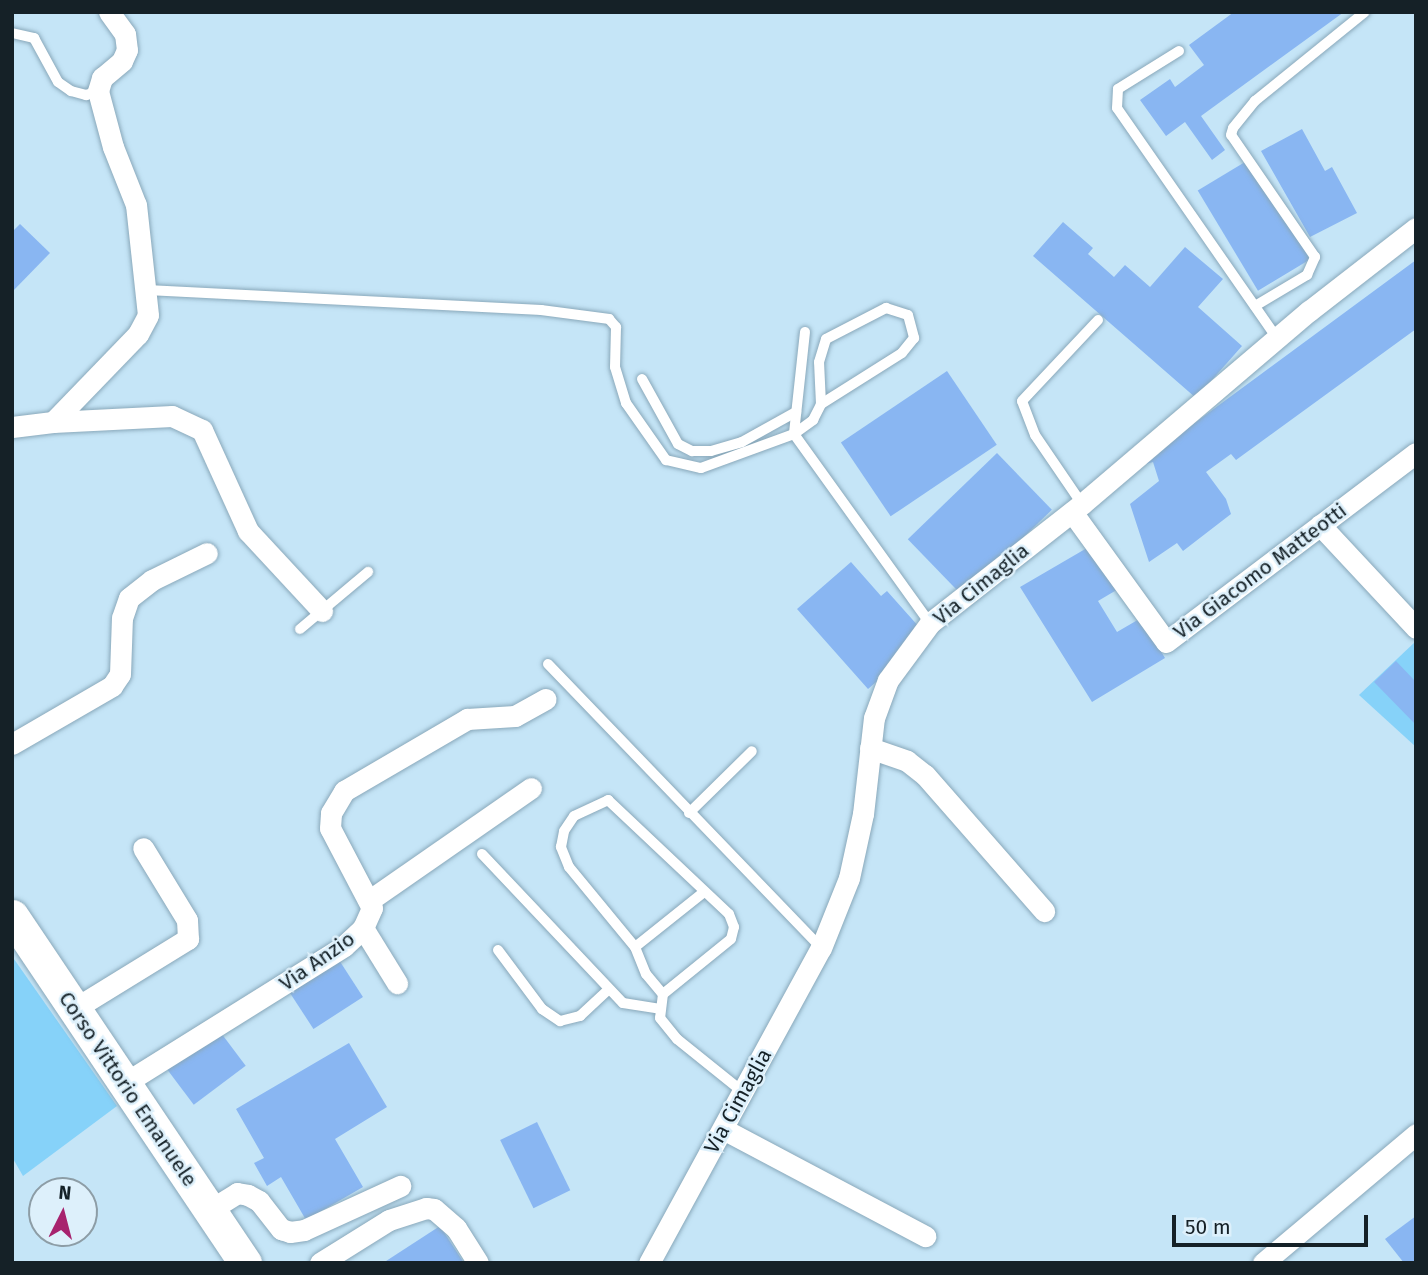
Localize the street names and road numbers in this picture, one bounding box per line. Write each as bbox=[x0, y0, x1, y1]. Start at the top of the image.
street label: Via Giacomo Matteotti bbox=[1168, 498, 1352, 644]
street label: Via Cimaglia bbox=[928, 538, 1034, 630]
street label: Via Anzio bbox=[274, 926, 360, 996]
street label: Corso Vittorio Emanuele bbox=[53, 987, 203, 1191]
street label: Via Cimaglia bbox=[699, 1044, 777, 1158]

